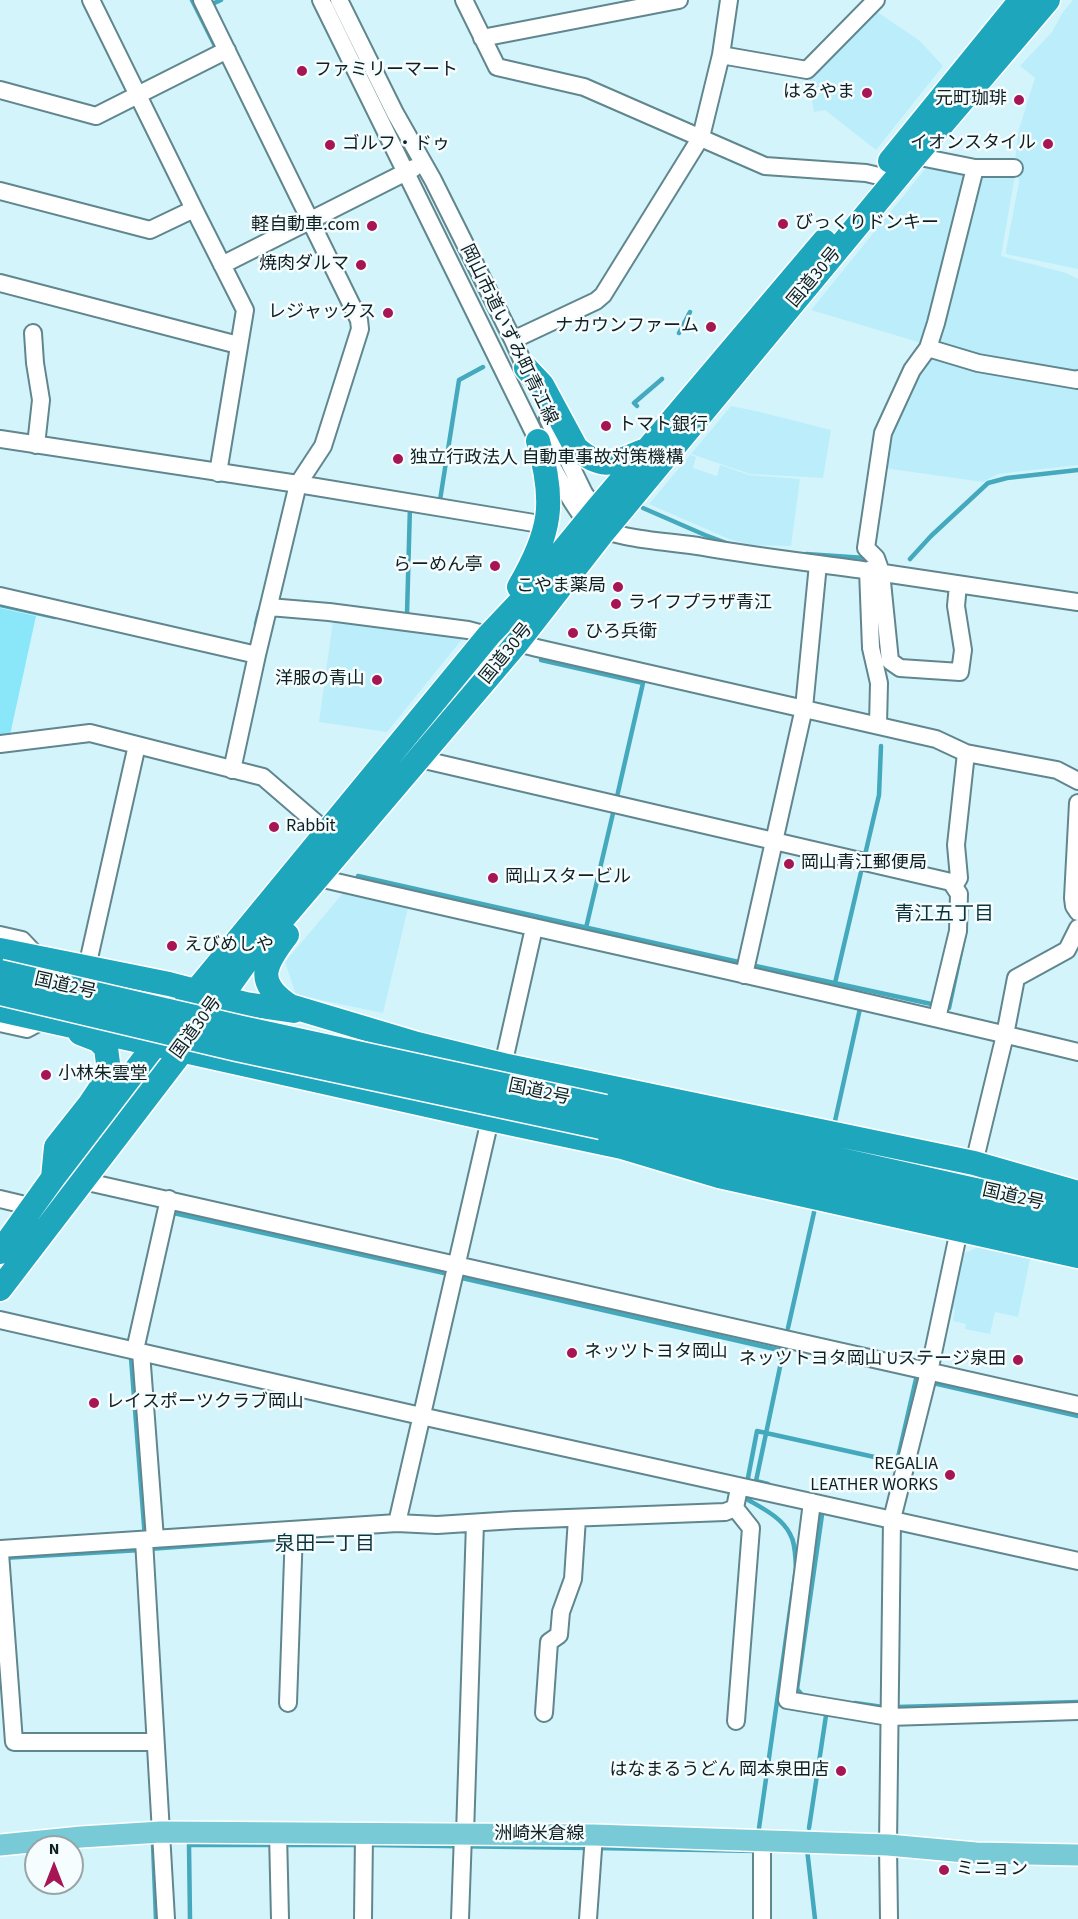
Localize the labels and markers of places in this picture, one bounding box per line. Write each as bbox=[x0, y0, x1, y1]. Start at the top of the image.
place label: ファミリーマート bbox=[314, 60, 458, 82]
marker: ファミリーマート bbox=[295, 64, 309, 78]
place label: はるやま bbox=[783, 82, 855, 104]
marker: はるやま bbox=[860, 86, 874, 100]
place label: 元町珈琲 bbox=[935, 89, 1007, 111]
marker: 元町珈琲 bbox=[1012, 93, 1026, 107]
place label: イオンスタイル bbox=[910, 133, 1036, 155]
place label: ゴルフ・ドゥ bbox=[342, 134, 450, 156]
marker: イオンスタイル bbox=[1041, 137, 1055, 151]
marker: ゴルフ・ドゥ bbox=[323, 138, 337, 152]
place label: びっくりドンキー bbox=[795, 213, 939, 235]
place label: 軽自動車.com bbox=[251, 215, 360, 237]
marker: びっくりドンキー bbox=[776, 217, 790, 231]
marker: 軽自動車.com bbox=[365, 219, 379, 233]
place label: 焼肉ダルマ bbox=[259, 254, 349, 276]
marker: 焼肉ダルマ bbox=[354, 258, 368, 272]
place label: レジャックス bbox=[268, 302, 376, 324]
marker: レジャックス bbox=[381, 306, 395, 320]
place label: ナカウンファーム bbox=[555, 316, 699, 338]
marker: ナカウンファーム bbox=[704, 320, 718, 334]
place label: トマト銀行 bbox=[618, 415, 708, 437]
marker: トマト銀行 bbox=[599, 419, 613, 433]
place label: 独立行政法人 自動車事故対策機構 bbox=[410, 448, 684, 470]
marker: 独立行政法人 自動車事故対策機構 bbox=[391, 452, 405, 466]
place label: らーめん亭 bbox=[393, 555, 483, 577]
marker: らーめん亭 bbox=[488, 559, 502, 573]
place label: こやま薬局 bbox=[516, 576, 606, 598]
marker: こやま薬局 bbox=[611, 580, 625, 594]
place label: ライフプラザ青江 bbox=[628, 593, 772, 615]
marker: ライフプラザ青江 bbox=[609, 597, 623, 611]
place label: ひろ兵衛 bbox=[585, 622, 657, 644]
marker: ひろ兵衛 bbox=[566, 626, 580, 640]
place label: 洋服の青山 bbox=[275, 669, 365, 691]
marker: 洋服の青山 bbox=[370, 673, 384, 687]
place label: Rabbit bbox=[286, 816, 336, 838]
marker: Rabbit bbox=[267, 820, 281, 834]
place label: 岡山青江郵便局 bbox=[801, 853, 927, 875]
marker: 岡山青江郵便局 bbox=[782, 857, 796, 871]
place label: 岡山スタービル bbox=[505, 867, 631, 889]
marker: 岡山スタービル bbox=[486, 871, 500, 885]
place label: えびめしや bbox=[184, 935, 274, 957]
marker: えびめしや bbox=[165, 939, 179, 953]
place label: 小林朱雲堂 bbox=[58, 1064, 148, 1086]
marker: 小林朱雲堂 bbox=[39, 1068, 53, 1082]
place label: ネッツトヨタ岡山 bbox=[584, 1342, 728, 1364]
marker: ネッツトヨタ岡山 bbox=[565, 1346, 579, 1360]
place label: ネッツトヨタ岡山 Uステージ泉田 bbox=[739, 1349, 1006, 1371]
marker: ネッツトヨタ岡山 Uステージ泉田 bbox=[1011, 1353, 1025, 1367]
place label: レイスポーツクラブ岡山 bbox=[106, 1392, 304, 1414]
marker: レイスポーツクラブ岡山 bbox=[87, 1396, 101, 1410]
place label: REGALIA LEATHER WORKS bbox=[810, 1454, 938, 1496]
marker: REGALIA LEATHER WORKS bbox=[943, 1468, 957, 1482]
place label: はなまるうどん 岡本泉田店 bbox=[609, 1760, 829, 1782]
marker: はなまるうどん 岡本泉田店 bbox=[834, 1764, 848, 1778]
place label: ミニョン bbox=[956, 1859, 1028, 1881]
marker: ミニョン bbox=[937, 1863, 951, 1877]

